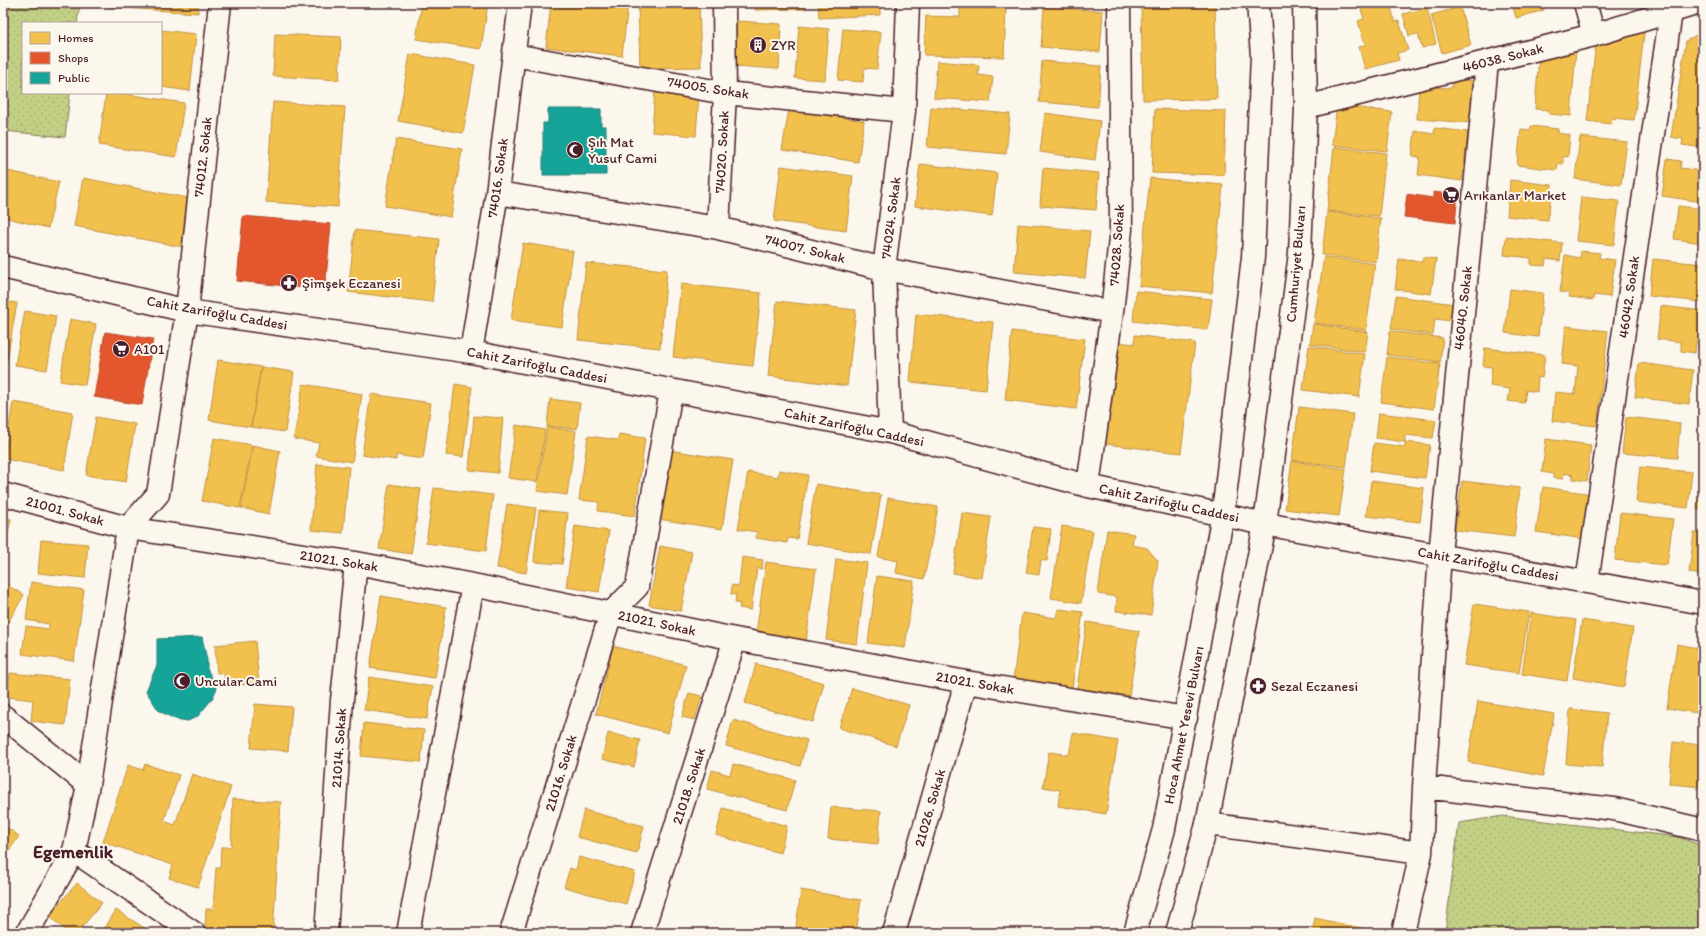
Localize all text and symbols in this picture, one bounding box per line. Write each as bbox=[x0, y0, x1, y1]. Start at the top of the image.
legend bbox=[22, 22, 162, 94]
text: Homes bbox=[58, 31, 94, 45]
building icon: ZYR bbox=[748, 35, 768, 55]
place label: ZYR bbox=[771, 37, 796, 54]
street label: 46038. Sokak bbox=[1461, 40, 1545, 76]
text: Shops bbox=[58, 51, 89, 65]
text: Public bbox=[58, 71, 90, 85]
street label: 74005. Sokak bbox=[666, 73, 750, 103]
street label: 74020. Sokak bbox=[711, 110, 733, 194]
street label: 74012. Sokak bbox=[190, 116, 216, 198]
place label: Şıh Mat Yusuf Cami bbox=[588, 134, 657, 167]
street label: 74016. Sokak bbox=[484, 137, 512, 219]
mosque icon: Şıh Mat Yusuf Cami bbox=[565, 140, 585, 160]
street label: 74024. Sokak bbox=[878, 176, 904, 260]
supermarket icon: Arıkanlar Market bbox=[1441, 185, 1461, 205]
place label: Arıkanlar Market bbox=[1464, 187, 1566, 204]
street label: 74028. Sokak bbox=[1106, 204, 1128, 286]
street label: Cumhuriyet Bulvarı bbox=[1282, 205, 1310, 323]
street label: 74007. Sokak bbox=[763, 231, 847, 267]
street label: 46042. Sokak bbox=[1615, 255, 1643, 339]
street label: 46040. Sokak bbox=[1450, 265, 1476, 351]
pharmacy icon: Şimşek Eczanesi bbox=[279, 273, 299, 293]
place label: Şimşek Eczanesi bbox=[302, 275, 401, 292]
street label: Cahit Zarifoğlu Caddesi bbox=[145, 292, 289, 334]
supermarket icon: A101 bbox=[111, 339, 131, 359]
place label: A101 bbox=[134, 341, 165, 358]
street label: Cahit Zarifoğlu Caddesi bbox=[465, 343, 609, 387]
street label: Cahit Zarifoğlu Caddesi bbox=[782, 404, 926, 450]
street label: Cahit Zarifoğlu Caddesi bbox=[1097, 480, 1241, 526]
street label: 21001. Sokak bbox=[24, 492, 106, 530]
street label: Cahit Zarifoğlu Caddesi bbox=[1416, 543, 1560, 585]
street label: 21021. Sokak bbox=[299, 546, 379, 576]
street label: 21021. Sokak bbox=[616, 606, 698, 640]
street label: Hoca Ahmet Yesevi Bulvarı bbox=[1160, 645, 1208, 805]
street label: 21021. Sokak bbox=[935, 668, 1015, 698]
mosque icon: Uncular Cami bbox=[172, 671, 192, 691]
place label: Uncular Cami bbox=[195, 673, 277, 690]
pharmacy icon: Sezal Eczanesi bbox=[1248, 676, 1268, 696]
place label: Sezal Eczanesi bbox=[1271, 678, 1358, 695]
street label: 21014. Sokak bbox=[328, 707, 350, 789]
street label: 21016. Sokak bbox=[541, 733, 581, 813]
street label: 21018. Sokak bbox=[669, 746, 709, 826]
street label: 21026. Sokak bbox=[911, 767, 949, 849]
district label: Egemenlik bbox=[33, 841, 114, 863]

